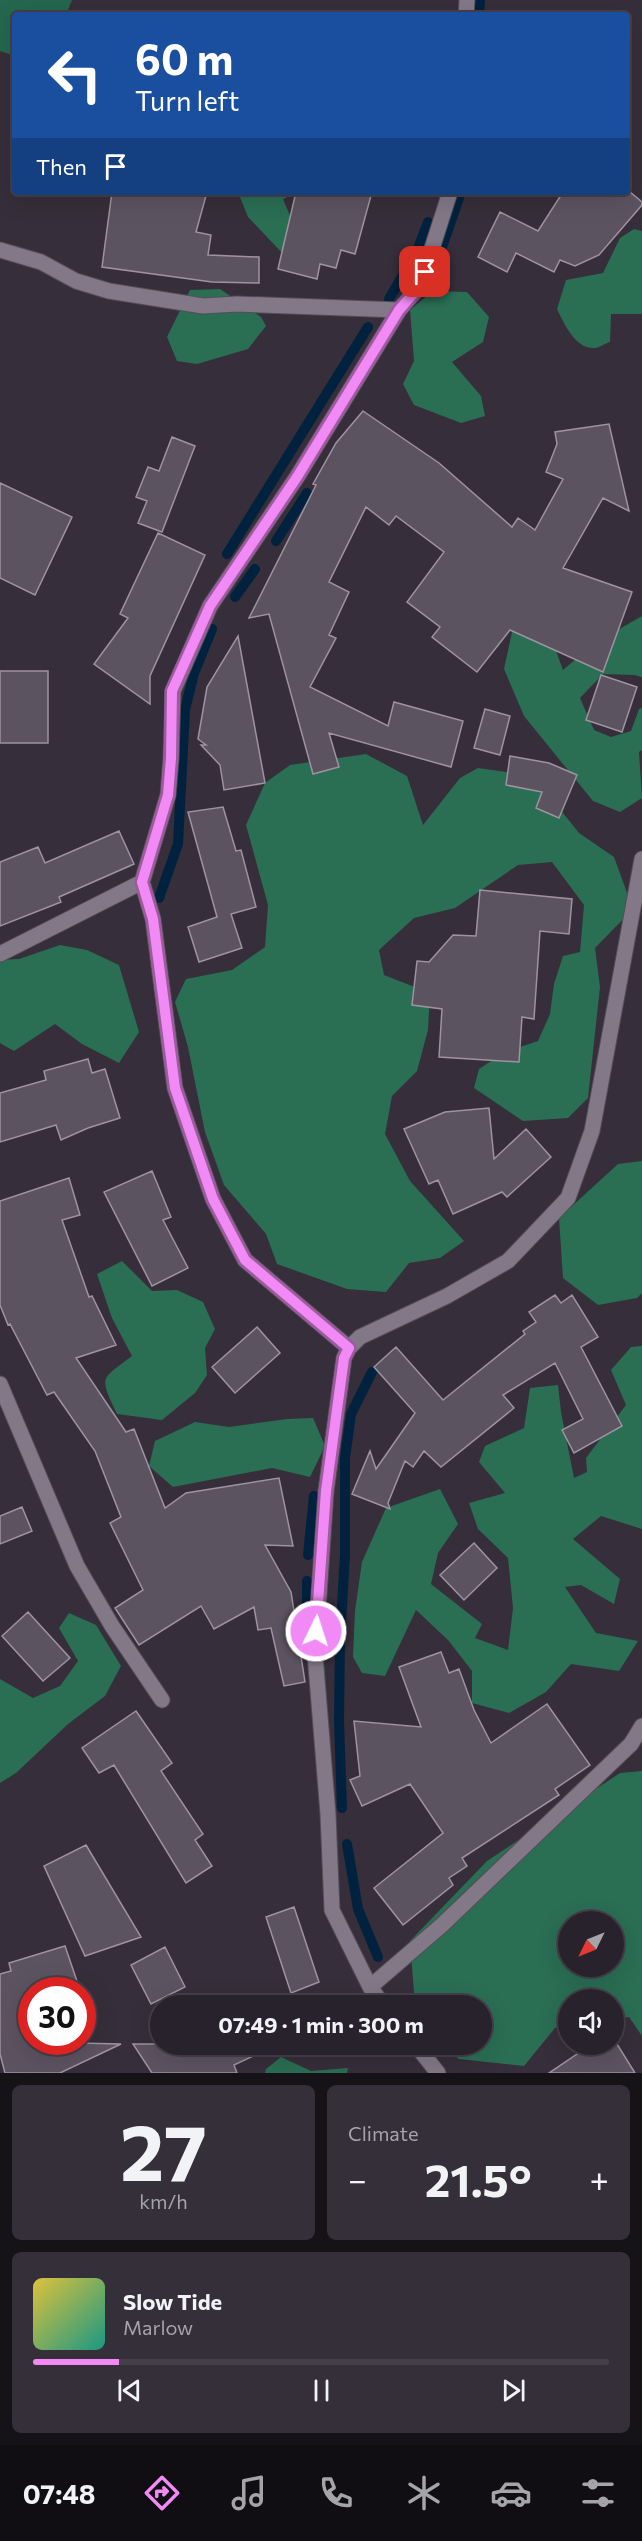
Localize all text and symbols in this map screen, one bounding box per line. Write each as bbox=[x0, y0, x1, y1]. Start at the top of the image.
text: 60 m bbox=[135, 32, 234, 84]
icon: left bbox=[36, 36, 114, 114]
text: Turn left bbox=[135, 84, 239, 117]
icon: arrive bbox=[99, 150, 132, 183]
text: Then bbox=[36, 153, 87, 180]
pin bbox=[399, 246, 450, 297]
icon: arrive bbox=[408, 255, 441, 288]
position arrow bbox=[284, 1599, 348, 1663]
north arrow bbox=[558, 1911, 624, 1977]
map controls bbox=[558, 1911, 624, 2055]
speed limit sign: 30 bbox=[18, 1977, 96, 2055]
button: sound bbox=[558, 1989, 624, 2055]
text: 07:49 · 1 min · 300 m bbox=[218, 2011, 424, 2038]
text: 27 bbox=[120, 2102, 207, 2197]
text: Climate bbox=[348, 2121, 418, 2145]
text: 21.5° bbox=[425, 2151, 532, 2206]
text: − bbox=[348, 2158, 367, 2199]
text: + bbox=[590, 2158, 609, 2199]
text: km/h bbox=[139, 2189, 188, 2213]
text: Slow Tide bbox=[123, 2288, 222, 2315]
text: Marlow bbox=[123, 2315, 193, 2339]
icon: previous bbox=[113, 2374, 146, 2407]
icon: pause bbox=[305, 2374, 338, 2407]
icon: next bbox=[497, 2374, 530, 2407]
icon: directions bbox=[141, 2472, 183, 2514]
icon: music bbox=[228, 2472, 270, 2514]
icon: phone bbox=[315, 2472, 357, 2514]
icon: climate bbox=[403, 2472, 445, 2514]
icon: car bbox=[490, 2472, 532, 2514]
icon: filters bbox=[577, 2472, 619, 2514]
text: 07:48 bbox=[23, 2477, 96, 2510]

